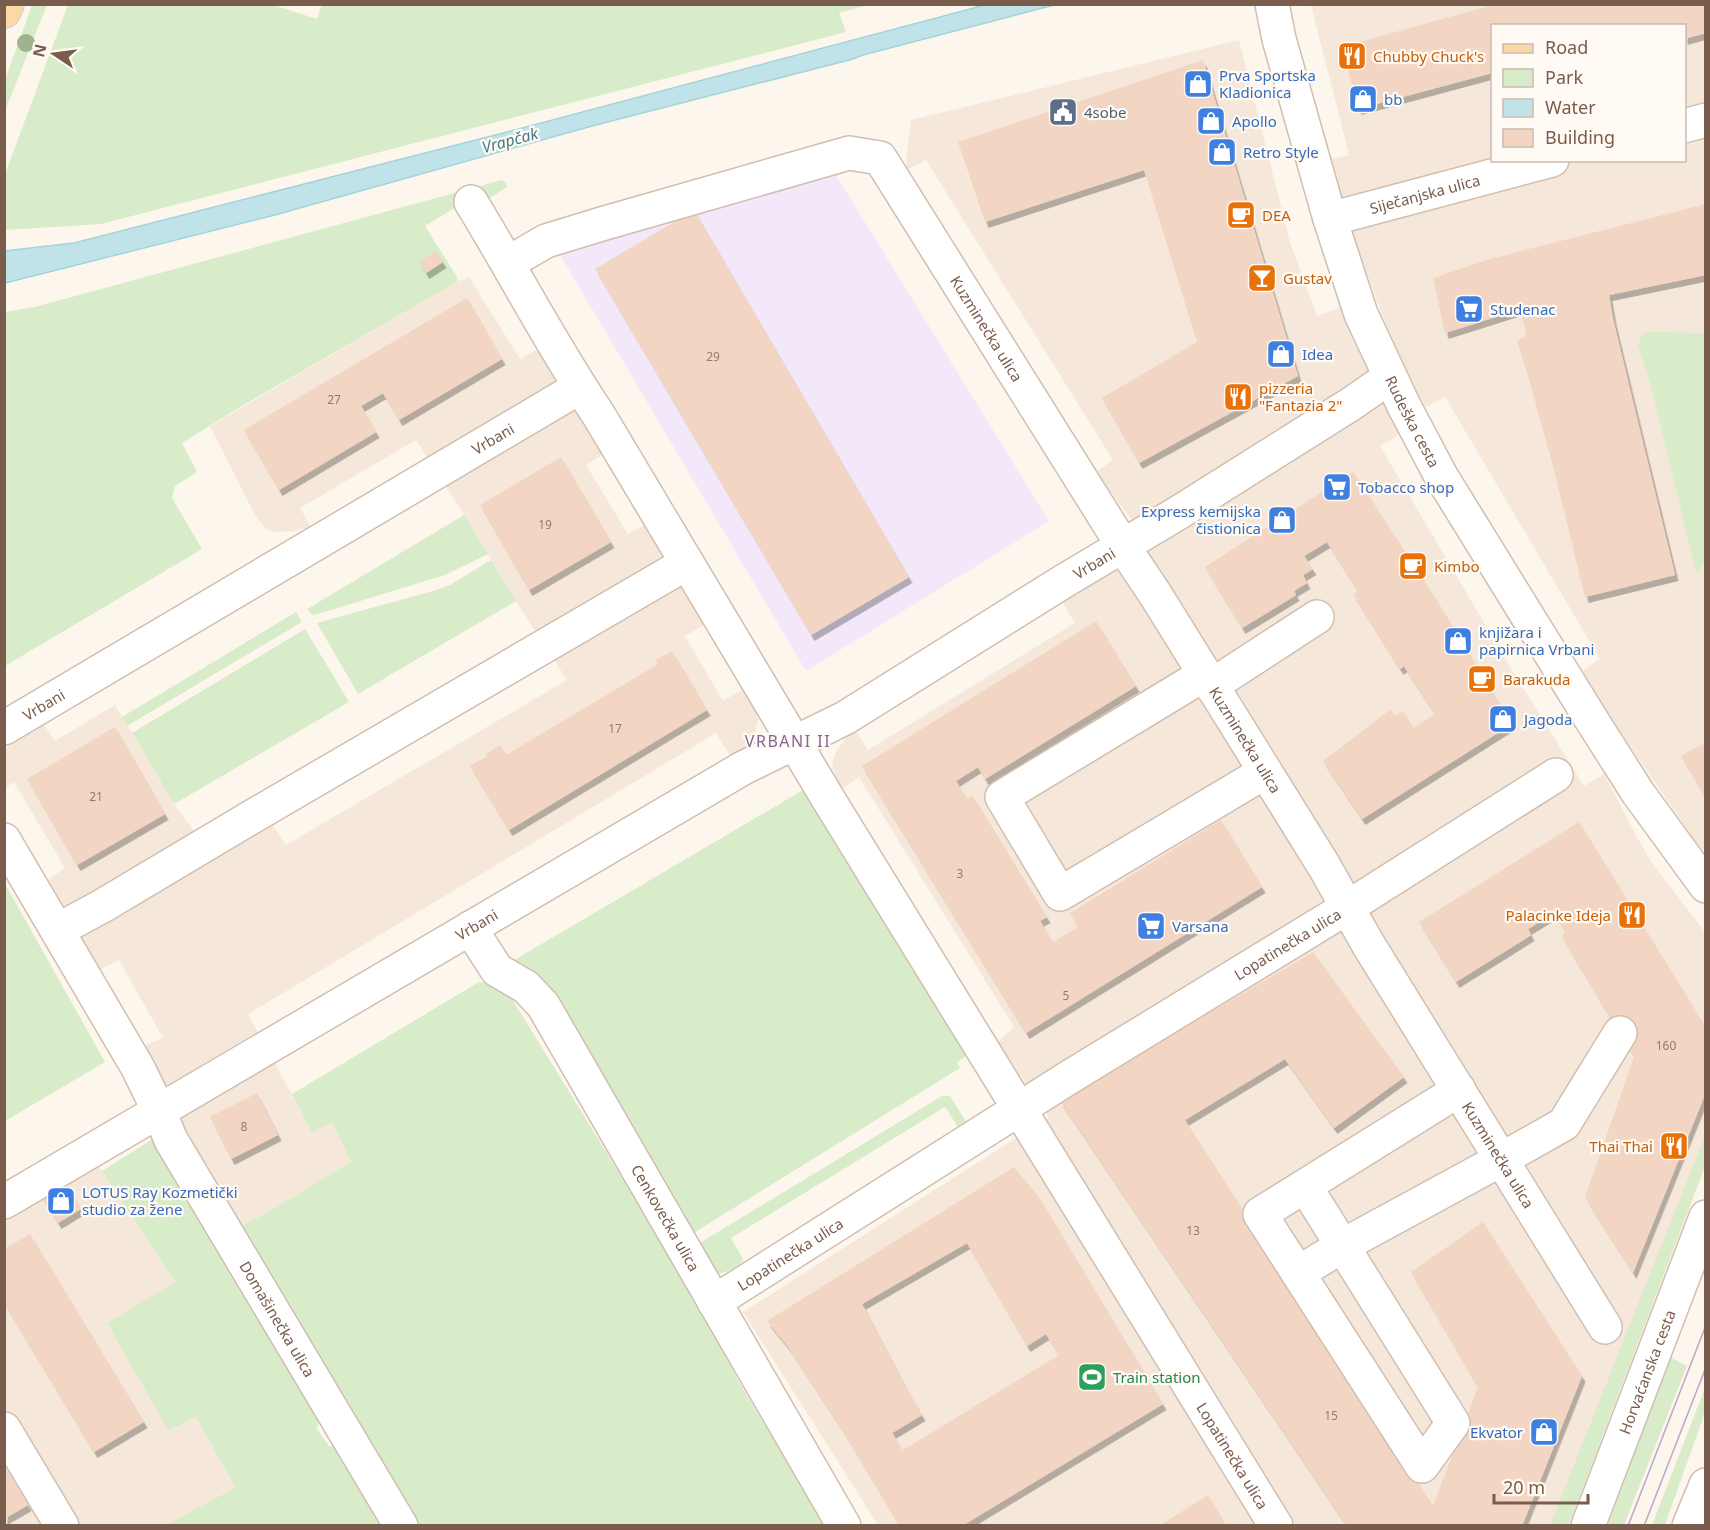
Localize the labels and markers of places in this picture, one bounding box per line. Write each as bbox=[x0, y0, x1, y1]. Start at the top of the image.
restaurant icon: Chubby Chuck's bbox=[1336, 40, 1368, 72]
place label: Chubby Chuck's bbox=[1373, 46, 1484, 66]
place label: Prva Sportska Kladionica bbox=[1219, 65, 1316, 102]
shop icon: Prva Sportska Kladionica bbox=[1182, 68, 1214, 100]
shop icon: bb bbox=[1347, 83, 1379, 115]
place label: bb bbox=[1384, 89, 1402, 109]
public building icon: 4sobe bbox=[1047, 96, 1079, 128]
place label: 4sobe bbox=[1084, 102, 1127, 122]
shop icon: Apollo bbox=[1195, 105, 1227, 137]
place label: Apollo bbox=[1232, 111, 1277, 131]
shop icon: Retro Style bbox=[1206, 136, 1238, 168]
place label: Retro Style bbox=[1243, 142, 1319, 162]
cafe icon: DEA bbox=[1225, 199, 1257, 231]
place label: DEA bbox=[1262, 205, 1291, 225]
bar icon: Gustav bbox=[1246, 262, 1278, 294]
place label: Gustav bbox=[1283, 268, 1332, 288]
supermarket icon: Studenac bbox=[1453, 293, 1485, 325]
place label: Studenac bbox=[1490, 299, 1556, 319]
shop icon: Idea bbox=[1265, 338, 1297, 370]
place label: Idea bbox=[1302, 344, 1333, 364]
place label: pizzeria "Fantazia 2" bbox=[1259, 378, 1342, 415]
restaurant icon: pizzeria "Fantazia 2" bbox=[1222, 381, 1254, 413]
supermarket icon: Tobacco shop bbox=[1321, 471, 1353, 503]
place label: Tobacco shop bbox=[1358, 477, 1454, 497]
place label: Express kemijska čistionica bbox=[1141, 501, 1261, 538]
shop icon: Express kemijska čistionica bbox=[1266, 504, 1298, 536]
cafe icon: Kimbo bbox=[1397, 550, 1429, 582]
place label: Kimbo bbox=[1434, 556, 1479, 576]
place label: knjižara i papirnica Vrbani bbox=[1479, 622, 1594, 659]
shop icon: knjižara i papirnica Vrbani bbox=[1442, 625, 1474, 657]
cafe icon: Barakuda bbox=[1466, 663, 1498, 695]
place label: Barakuda bbox=[1503, 669, 1570, 689]
shop icon: Jagoda bbox=[1487, 703, 1519, 735]
place label: Jagoda bbox=[1522, 709, 1572, 729]
restaurant icon: Palacinke Ideja bbox=[1616, 899, 1648, 931]
place label: Palacinke Ideja bbox=[1505, 905, 1611, 925]
supermarket icon: Varsana bbox=[1135, 910, 1167, 942]
place label: Varsana bbox=[1172, 916, 1229, 936]
restaurant icon: Thai Thai bbox=[1658, 1130, 1690, 1162]
place label: Thai Thai bbox=[1589, 1136, 1653, 1156]
place label: LOTUS Ray Kozmetički studio za žene bbox=[82, 1182, 238, 1219]
shop icon: LOTUS Ray Kozmetički studio za žene bbox=[45, 1185, 77, 1217]
sports icon: Train station bbox=[1076, 1361, 1108, 1393]
place label: Train station bbox=[1113, 1367, 1201, 1387]
shop icon: Ekvator bbox=[1528, 1416, 1560, 1448]
place label: Ekvator bbox=[1470, 1422, 1523, 1442]

